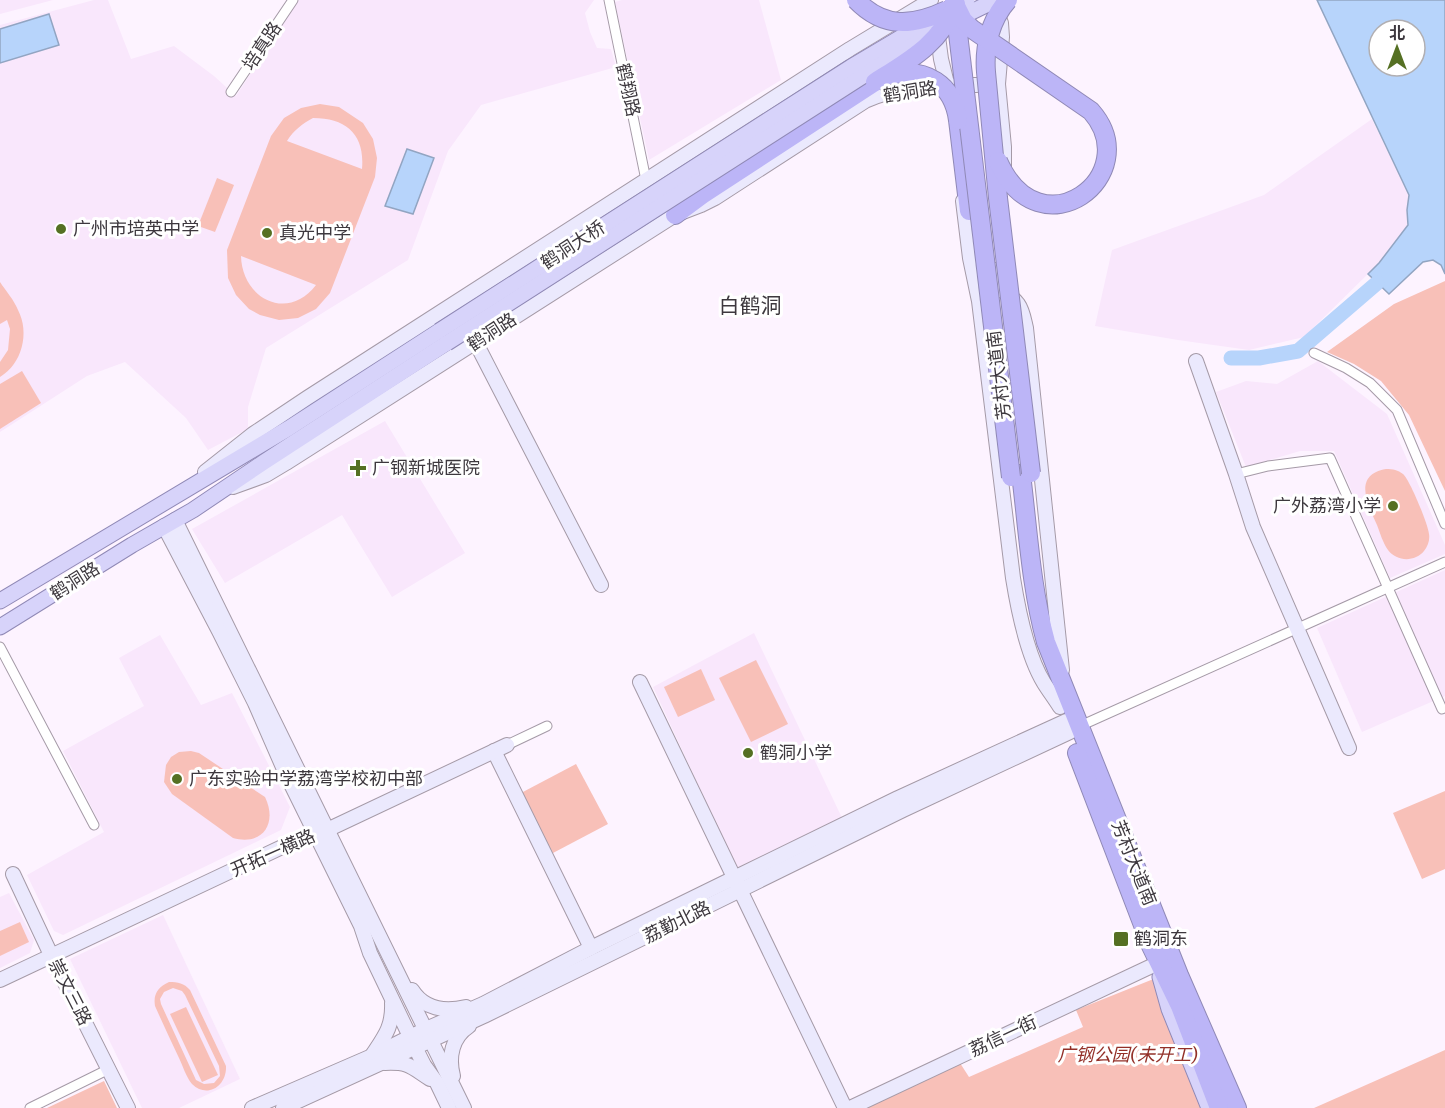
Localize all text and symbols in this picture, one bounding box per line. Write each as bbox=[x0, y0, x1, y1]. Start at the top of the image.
street label: 培真路 bbox=[237, 17, 286, 75]
north arrow bbox=[1367, 18, 1427, 78]
text: 北 bbox=[1389, 23, 1405, 43]
street label: 鹤翔路 bbox=[612, 61, 645, 119]
street label: 鹤洞路 bbox=[881, 76, 938, 107]
street label: 鹤洞大桥 bbox=[536, 215, 609, 274]
place label: 广州市培英中学 bbox=[73, 217, 199, 240]
place label: 真光中学 bbox=[279, 221, 351, 244]
marker: 广州市培英中学 bbox=[54, 222, 68, 236]
marker: 真光中学 bbox=[260, 226, 274, 240]
district label: 白鹤洞 bbox=[719, 292, 782, 319]
street label: 鹤洞路 bbox=[463, 307, 521, 356]
street label: 芳村大道南 bbox=[982, 329, 1015, 421]
place label: 广钢新城医院 bbox=[372, 456, 480, 479]
marker: 广钢新城医院 bbox=[349, 459, 367, 477]
place label: 广外荔湾小学 bbox=[1273, 494, 1381, 517]
marker: 广外荔湾小学 bbox=[1386, 499, 1400, 513]
street label: 鹤洞路 bbox=[46, 557, 104, 605]
place label: 鹤洞小学 bbox=[760, 741, 832, 764]
marker: 鹤洞小学 bbox=[741, 746, 755, 760]
place label: 广东实验中学荔湾学校初中部 bbox=[189, 767, 423, 790]
marker: 广东实验中学荔湾学校初中部 bbox=[170, 772, 184, 786]
street label: 芳村大道南 bbox=[1107, 817, 1162, 909]
street label: 开拓一横路 bbox=[227, 824, 319, 881]
street label: 荔勤北路 bbox=[639, 895, 714, 948]
place label: 鹤洞东 bbox=[1134, 927, 1188, 950]
marker: 鹤洞东 bbox=[1112, 930, 1130, 948]
street label: 崇文三路 bbox=[44, 954, 97, 1029]
street label: 荔信一街 bbox=[965, 1010, 1040, 1061]
park label: 广钢公园(未开工) bbox=[1057, 1043, 1199, 1066]

